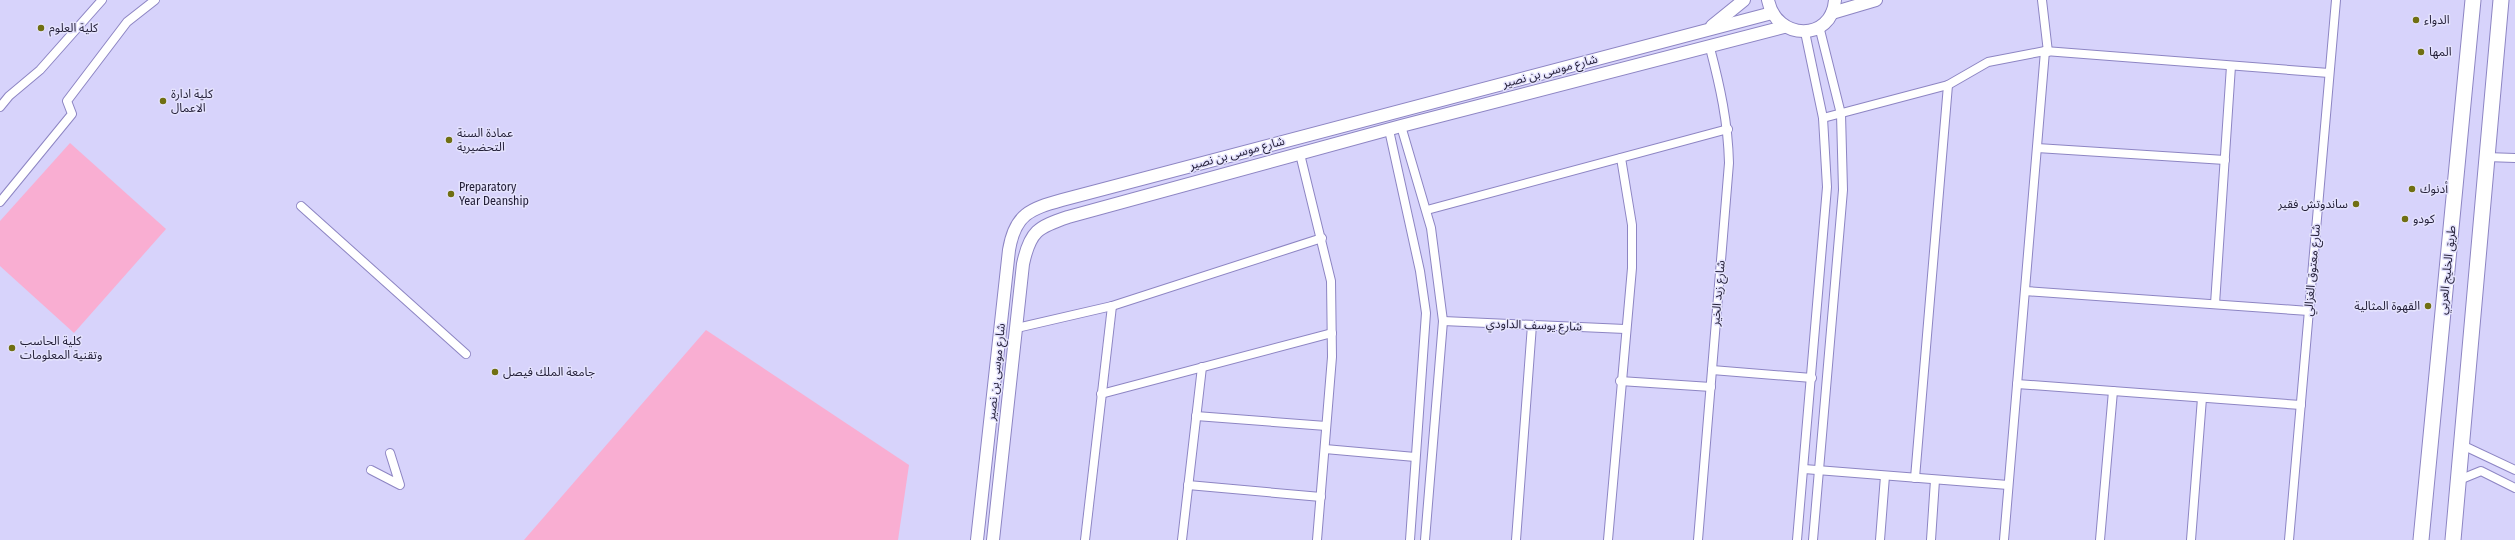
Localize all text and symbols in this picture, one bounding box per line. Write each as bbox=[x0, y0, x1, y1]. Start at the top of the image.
place label: الدواء bbox=[2424, 13, 2450, 27]
marker: الدواء bbox=[2411, 15, 2421, 25]
place label: كلية العلوم bbox=[49, 21, 99, 37]
marker: كلية العلوم bbox=[36, 23, 46, 33]
place label: المها bbox=[2429, 45, 2452, 59]
marker: المها bbox=[2416, 47, 2426, 57]
street label: شارع موسى بن نصير bbox=[1500, 52, 1600, 93]
place label: كلية ادارة الاعمال bbox=[171, 87, 214, 115]
marker: كلية ادارة الاعمال bbox=[158, 96, 168, 106]
place label: عمادة السنة التحضيرية bbox=[457, 126, 513, 154]
street label: شارع موسى بن نصير bbox=[1187, 134, 1287, 175]
marker: عمادة السنة التحضيرية bbox=[444, 135, 454, 145]
place label: Preparatory Year Deanship bbox=[459, 180, 529, 208]
place label: أدنوك bbox=[2420, 181, 2448, 196]
marker: أدنوك bbox=[2407, 184, 2417, 194]
marker: Preparatory Year Deanship bbox=[446, 189, 456, 199]
place label: ساندوتش فقير bbox=[2277, 197, 2348, 211]
marker: ساندوتش فقير bbox=[2351, 199, 2361, 209]
place label: كودو bbox=[2413, 212, 2436, 226]
marker: كودو bbox=[2400, 214, 2410, 224]
street label: شارع معتوق الغزالي bbox=[2301, 223, 2326, 317]
street label: طريق الخليج العربي bbox=[2435, 225, 2461, 316]
street label: شارع زيد الخير bbox=[1708, 260, 1730, 328]
place label: القهوة المثالية bbox=[2354, 299, 2420, 313]
marker: القهوة المثالية bbox=[2423, 301, 2433, 311]
street label: شارع يوسف الداودي bbox=[1486, 316, 1582, 336]
street label: شارع موسى بن نصير bbox=[984, 323, 1010, 423]
place label: كلية الحاسب وتقنية المعلومات bbox=[20, 334, 102, 362]
marker: كلية الحاسب وتقنية المعلومات bbox=[7, 343, 17, 353]
place label: جامعة الملك فيصل bbox=[503, 365, 595, 379]
marker: جامعة الملك فيصل bbox=[490, 367, 500, 377]

